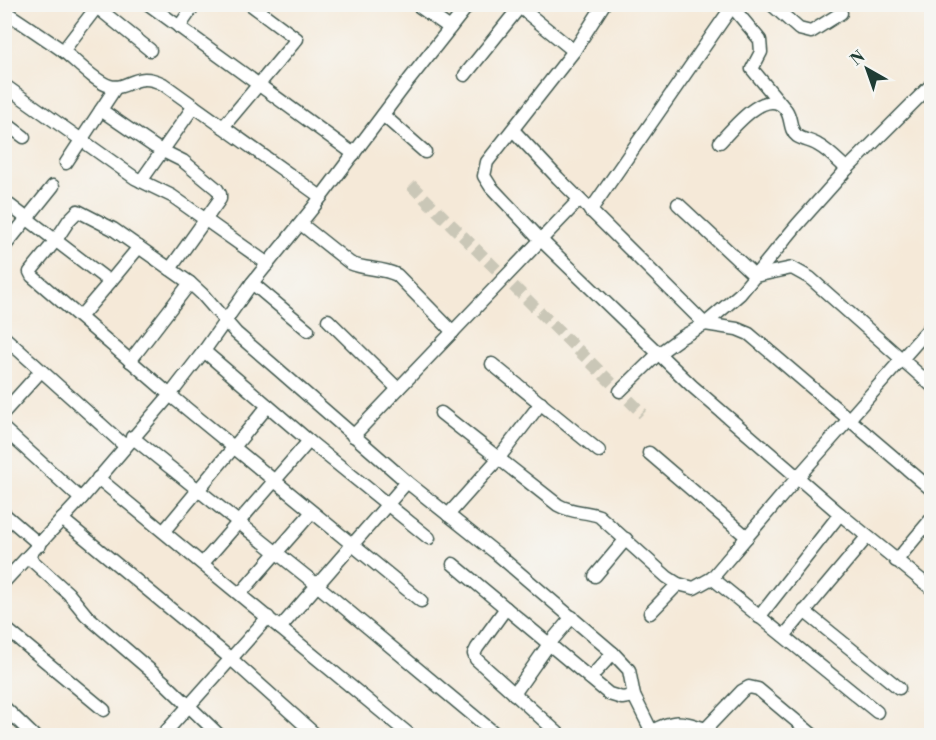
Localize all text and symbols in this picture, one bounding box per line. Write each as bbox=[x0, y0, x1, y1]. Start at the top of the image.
north arrow bbox=[837, 39, 897, 99]
text: N bbox=[847, 46, 870, 70]

